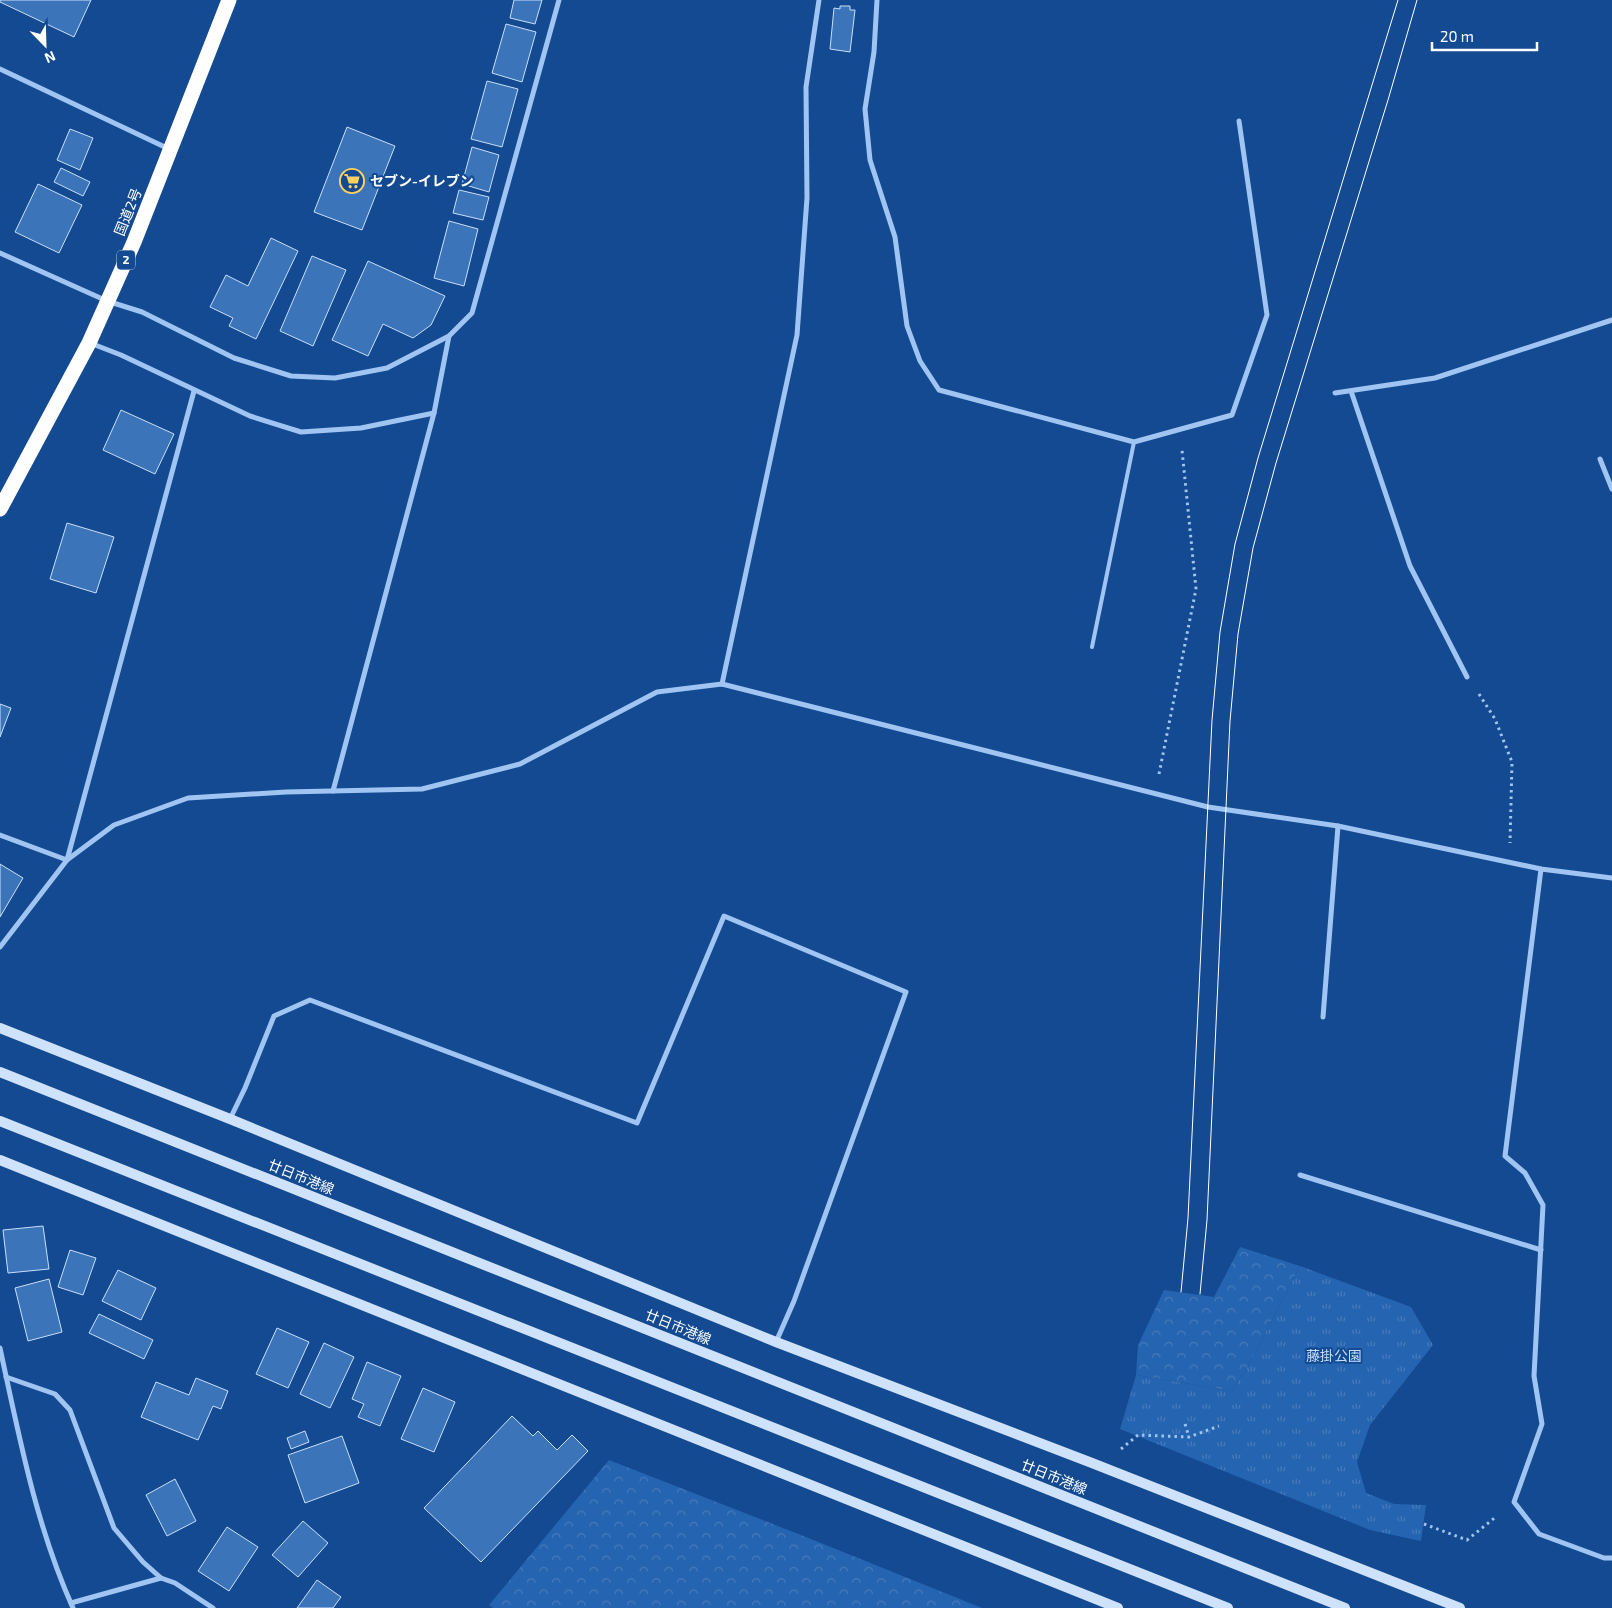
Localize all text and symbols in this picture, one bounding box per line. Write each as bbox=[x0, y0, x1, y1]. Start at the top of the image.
north arrow bbox=[20, 20, 70, 70]
scale bar bbox=[1432, 20, 1537, 52]
text: 20 m bbox=[1440, 27, 1474, 45]
text: N bbox=[42, 48, 58, 67]
supermarket icon: セブン-イレブン bbox=[339, 168, 365, 194]
place label: セブン-イレブン bbox=[370, 172, 474, 189]
street label: 国道2号 bbox=[110, 186, 145, 238]
road number: 2 bbox=[117, 250, 135, 270]
street label: 廿日市港線 bbox=[266, 1156, 337, 1198]
street label: 廿日市港線 bbox=[643, 1306, 714, 1348]
park label: 藤掛公園 bbox=[1306, 1347, 1362, 1364]
street label: 廿日市港線 bbox=[1019, 1456, 1090, 1498]

